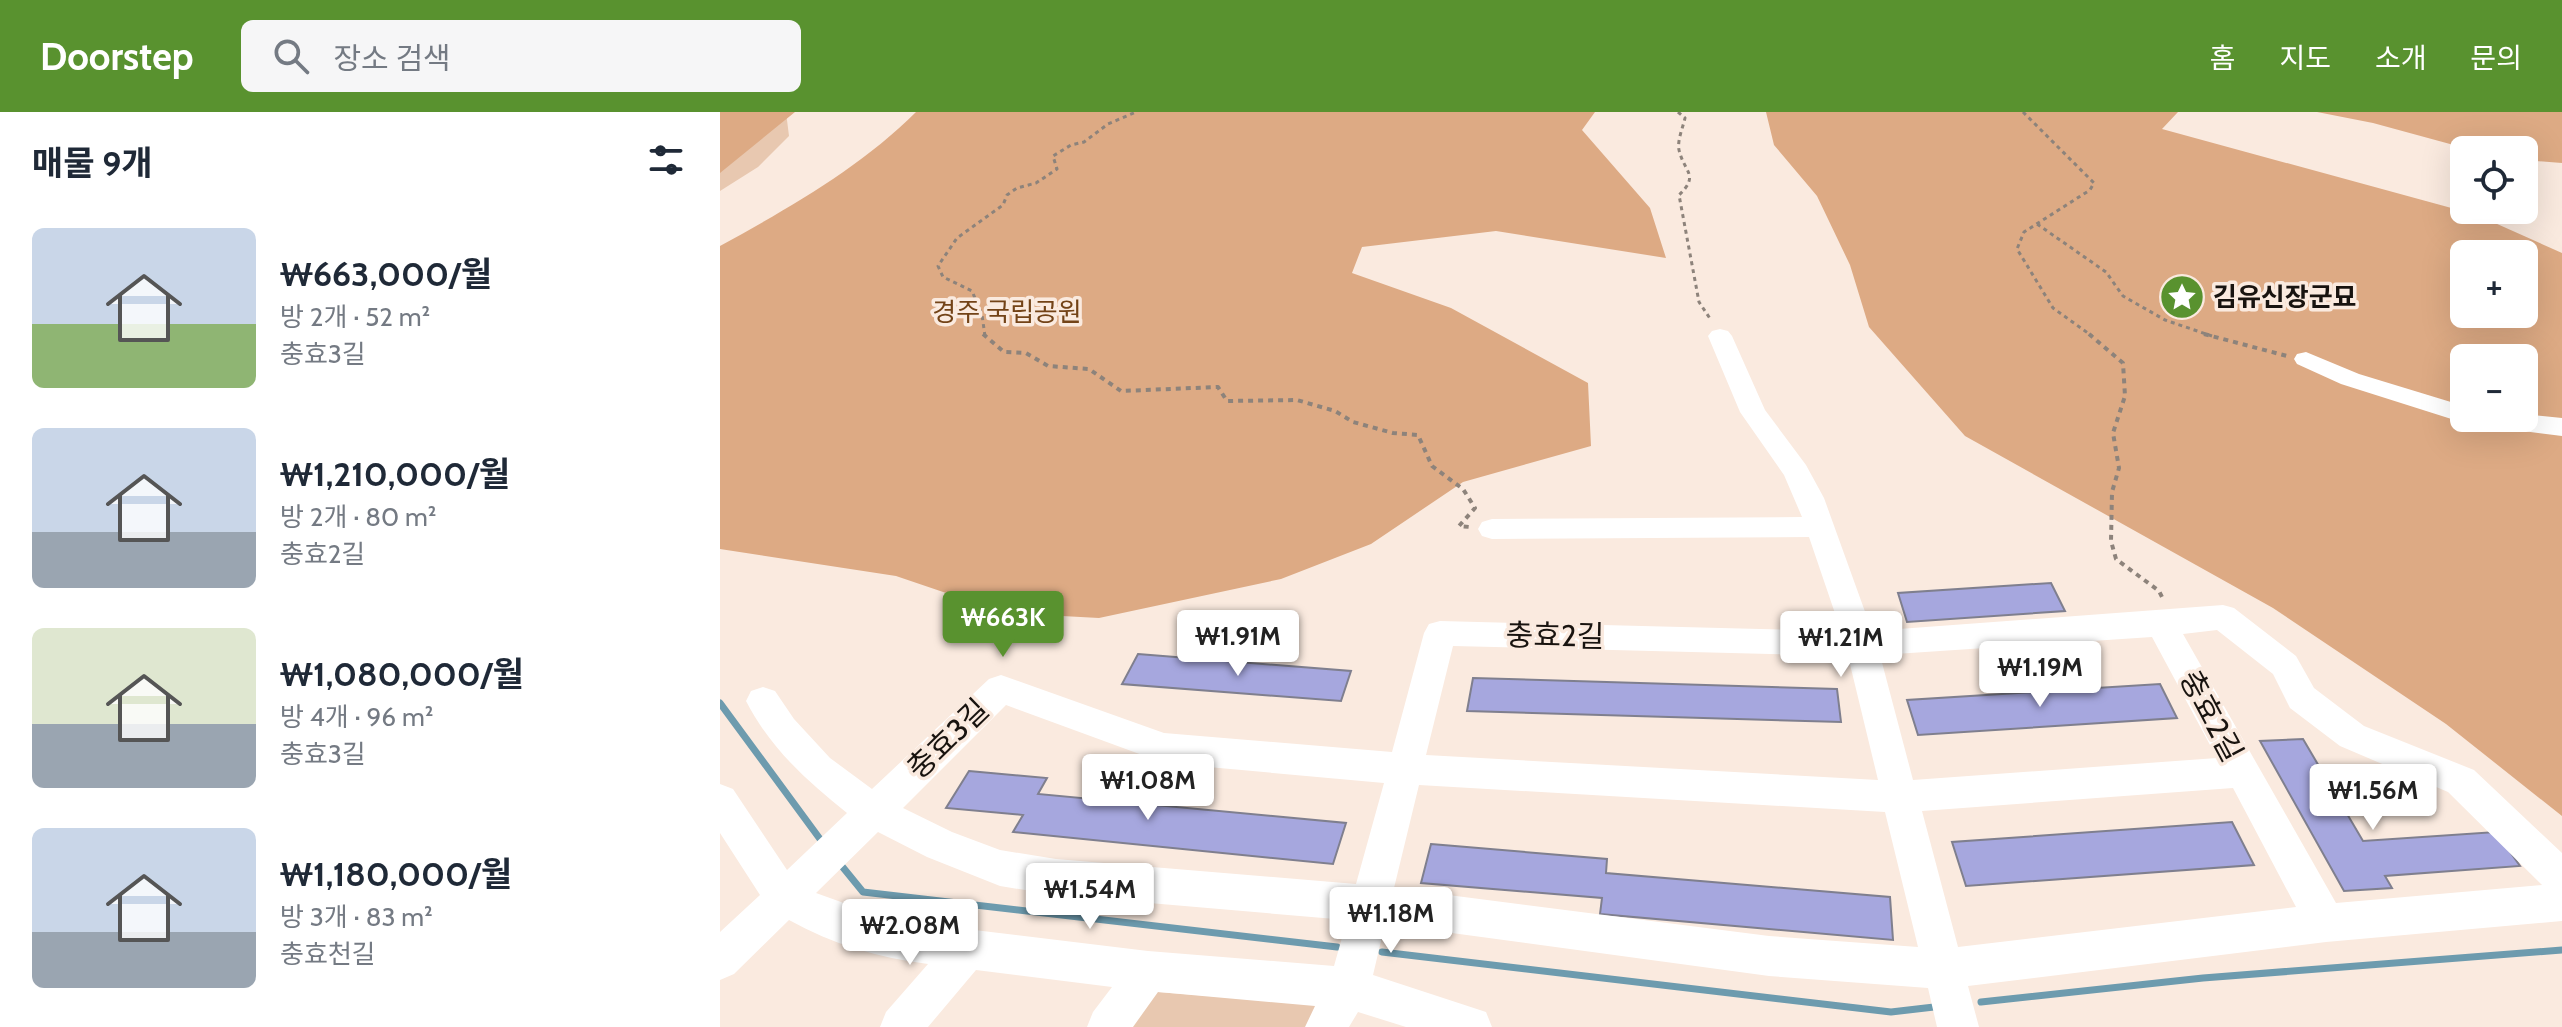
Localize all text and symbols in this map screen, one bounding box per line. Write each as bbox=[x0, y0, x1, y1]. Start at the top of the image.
search box bbox=[241, 20, 801, 92]
text: Doorstep bbox=[40, 33, 193, 80]
icon: search bbox=[269, 34, 313, 78]
text: 장소 검색 bbox=[333, 40, 451, 77]
text: 홈 bbox=[2210, 41, 2235, 75]
text: 지도 bbox=[2279, 41, 2331, 75]
text: 소개 bbox=[2375, 41, 2426, 75]
text: 문의 bbox=[2470, 41, 2522, 75]
map controls bbox=[2450, 136, 2538, 432]
button: locate bbox=[2450, 136, 2538, 224]
icon: filters bbox=[644, 138, 688, 182]
text: 매물 9개 bbox=[32, 142, 153, 184]
button: + bbox=[2450, 240, 2538, 328]
text: ₩663,000/월 bbox=[280, 253, 492, 295]
icon: home bbox=[96, 260, 192, 356]
place icon: 김유신장군묘 bbox=[2158, 273, 2206, 321]
place label: 김유신장군묘 bbox=[2213, 281, 2357, 313]
park label: 경주 국립공원 bbox=[932, 296, 1082, 328]
text: 방 2개 · 52 m² bbox=[280, 301, 430, 333]
text: 충효3길 bbox=[280, 338, 366, 370]
button: − bbox=[2450, 344, 2538, 432]
text: ₩1,210,000/월 bbox=[280, 453, 510, 495]
icon: home bbox=[96, 460, 192, 556]
text: 방 2개 · 80 m² bbox=[280, 501, 436, 533]
text: 충효2길 bbox=[280, 538, 365, 570]
pin: ₩663K bbox=[947, 591, 1059, 659]
text: ₩663K bbox=[961, 601, 1045, 633]
pin: ₩1.91M bbox=[1173, 610, 1303, 678]
pin: ₩1.21M bbox=[1776, 611, 1906, 679]
street label: 충효2길 bbox=[1505, 616, 1605, 655]
text: ₩1.91M bbox=[1195, 620, 1281, 652]
text: ₩1.21M bbox=[1798, 621, 1884, 653]
pin: ₩1.19M bbox=[1975, 641, 2105, 709]
text: ₩1.19M bbox=[1997, 651, 2083, 683]
text: ₩1,080,000/월 bbox=[280, 653, 524, 695]
icon: home bbox=[96, 660, 192, 756]
street label: 충효2길 bbox=[2172, 664, 2251, 768]
street label: 충효3길 bbox=[899, 691, 996, 786]
text: 방 4개 · 96 m² bbox=[280, 701, 433, 733]
text: 충효3길 bbox=[280, 738, 366, 770]
pin: ₩1.08M bbox=[1083, 754, 1213, 822]
text: ₩1.08M bbox=[1100, 764, 1196, 796]
pin: ₩1.56M bbox=[2308, 764, 2438, 832]
text: ₩1.56M bbox=[2328, 774, 2418, 806]
text: ₩1,180,000/월 bbox=[280, 853, 512, 895]
icon: home bbox=[96, 860, 192, 956]
pin: ₩1.54M bbox=[1025, 863, 1155, 931]
text: ₩1.54M bbox=[1044, 873, 1136, 905]
pin: ₩1.18M bbox=[1326, 887, 1456, 955]
text: ₩1.18M bbox=[1348, 897, 1435, 929]
pin: ₩2.08M bbox=[845, 899, 975, 967]
text: 방 3개 · 83 m² bbox=[280, 901, 433, 933]
text: ₩2.08M bbox=[860, 909, 960, 941]
text: 충효천길 bbox=[280, 938, 376, 970]

